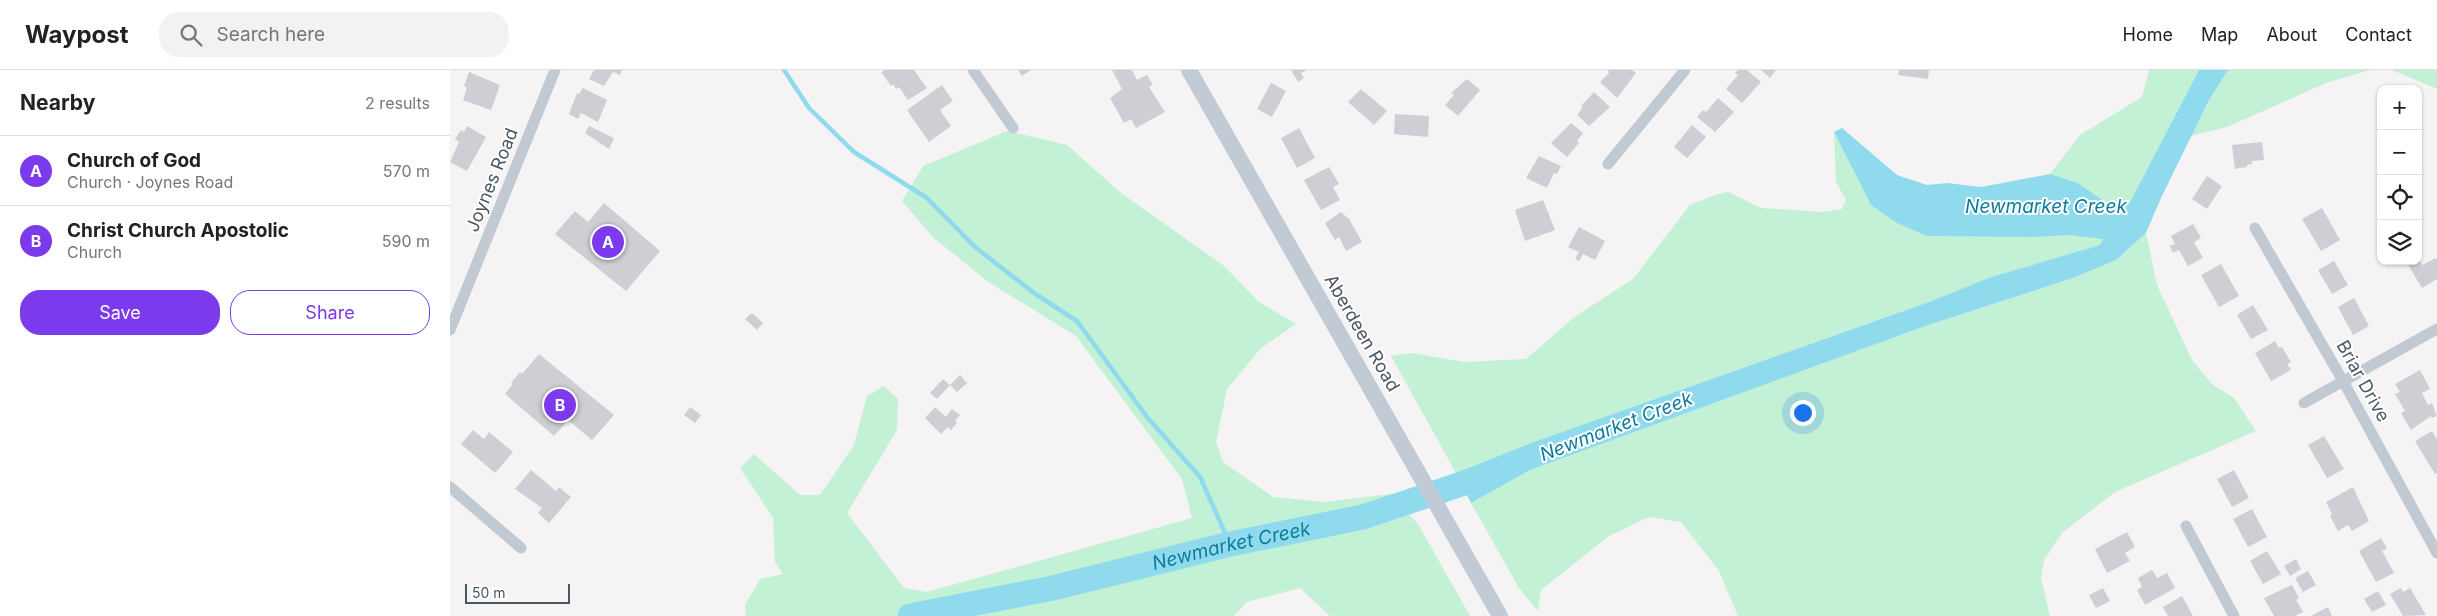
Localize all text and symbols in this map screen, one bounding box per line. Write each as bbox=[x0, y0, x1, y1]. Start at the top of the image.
search box bbox=[159, 12, 509, 57]
text: Waypost bbox=[25, 20, 129, 49]
icon: search bbox=[177, 21, 205, 49]
text: Search here bbox=[217, 23, 325, 46]
text: Home bbox=[2123, 24, 2173, 45]
text: Map bbox=[2201, 24, 2238, 45]
text: About bbox=[2266, 24, 2317, 45]
text: Contact bbox=[2345, 24, 2412, 45]
map controls bbox=[2377, 85, 2422, 265]
button: + bbox=[2377, 85, 2422, 130]
text: Nearby bbox=[20, 90, 95, 115]
text: 2 results bbox=[365, 93, 430, 113]
street label: Joynes Road bbox=[461, 125, 522, 235]
button: − bbox=[2377, 130, 2422, 175]
text: Church of God bbox=[67, 149, 201, 172]
text: A bbox=[30, 161, 42, 181]
text: 570 m bbox=[383, 161, 430, 181]
text: Church · Joynes Road bbox=[67, 172, 233, 192]
button: locate bbox=[2377, 175, 2422, 220]
water label: Newmarket Creek bbox=[1965, 195, 2127, 218]
text: Christ Church Apostolic bbox=[67, 219, 289, 242]
button: layers bbox=[2377, 220, 2422, 265]
pin: A bbox=[592, 223, 624, 261]
text: B bbox=[31, 231, 41, 251]
text: 590 m bbox=[382, 231, 430, 251]
text: Church bbox=[67, 242, 122, 262]
street label: Aberdeen Road bbox=[1320, 271, 1404, 395]
button: Save bbox=[20, 290, 220, 335]
button: Share bbox=[230, 290, 430, 335]
street label: Briar Drive bbox=[2332, 336, 2394, 425]
pin: B bbox=[544, 386, 576, 424]
water label: Newmarket Creek bbox=[1537, 387, 1696, 466]
your location bbox=[1790, 400, 1816, 426]
water label: Newmarket Creek bbox=[1150, 517, 1313, 575]
scale bar bbox=[465, 581, 570, 604]
text: 50 m bbox=[472, 584, 506, 601]

